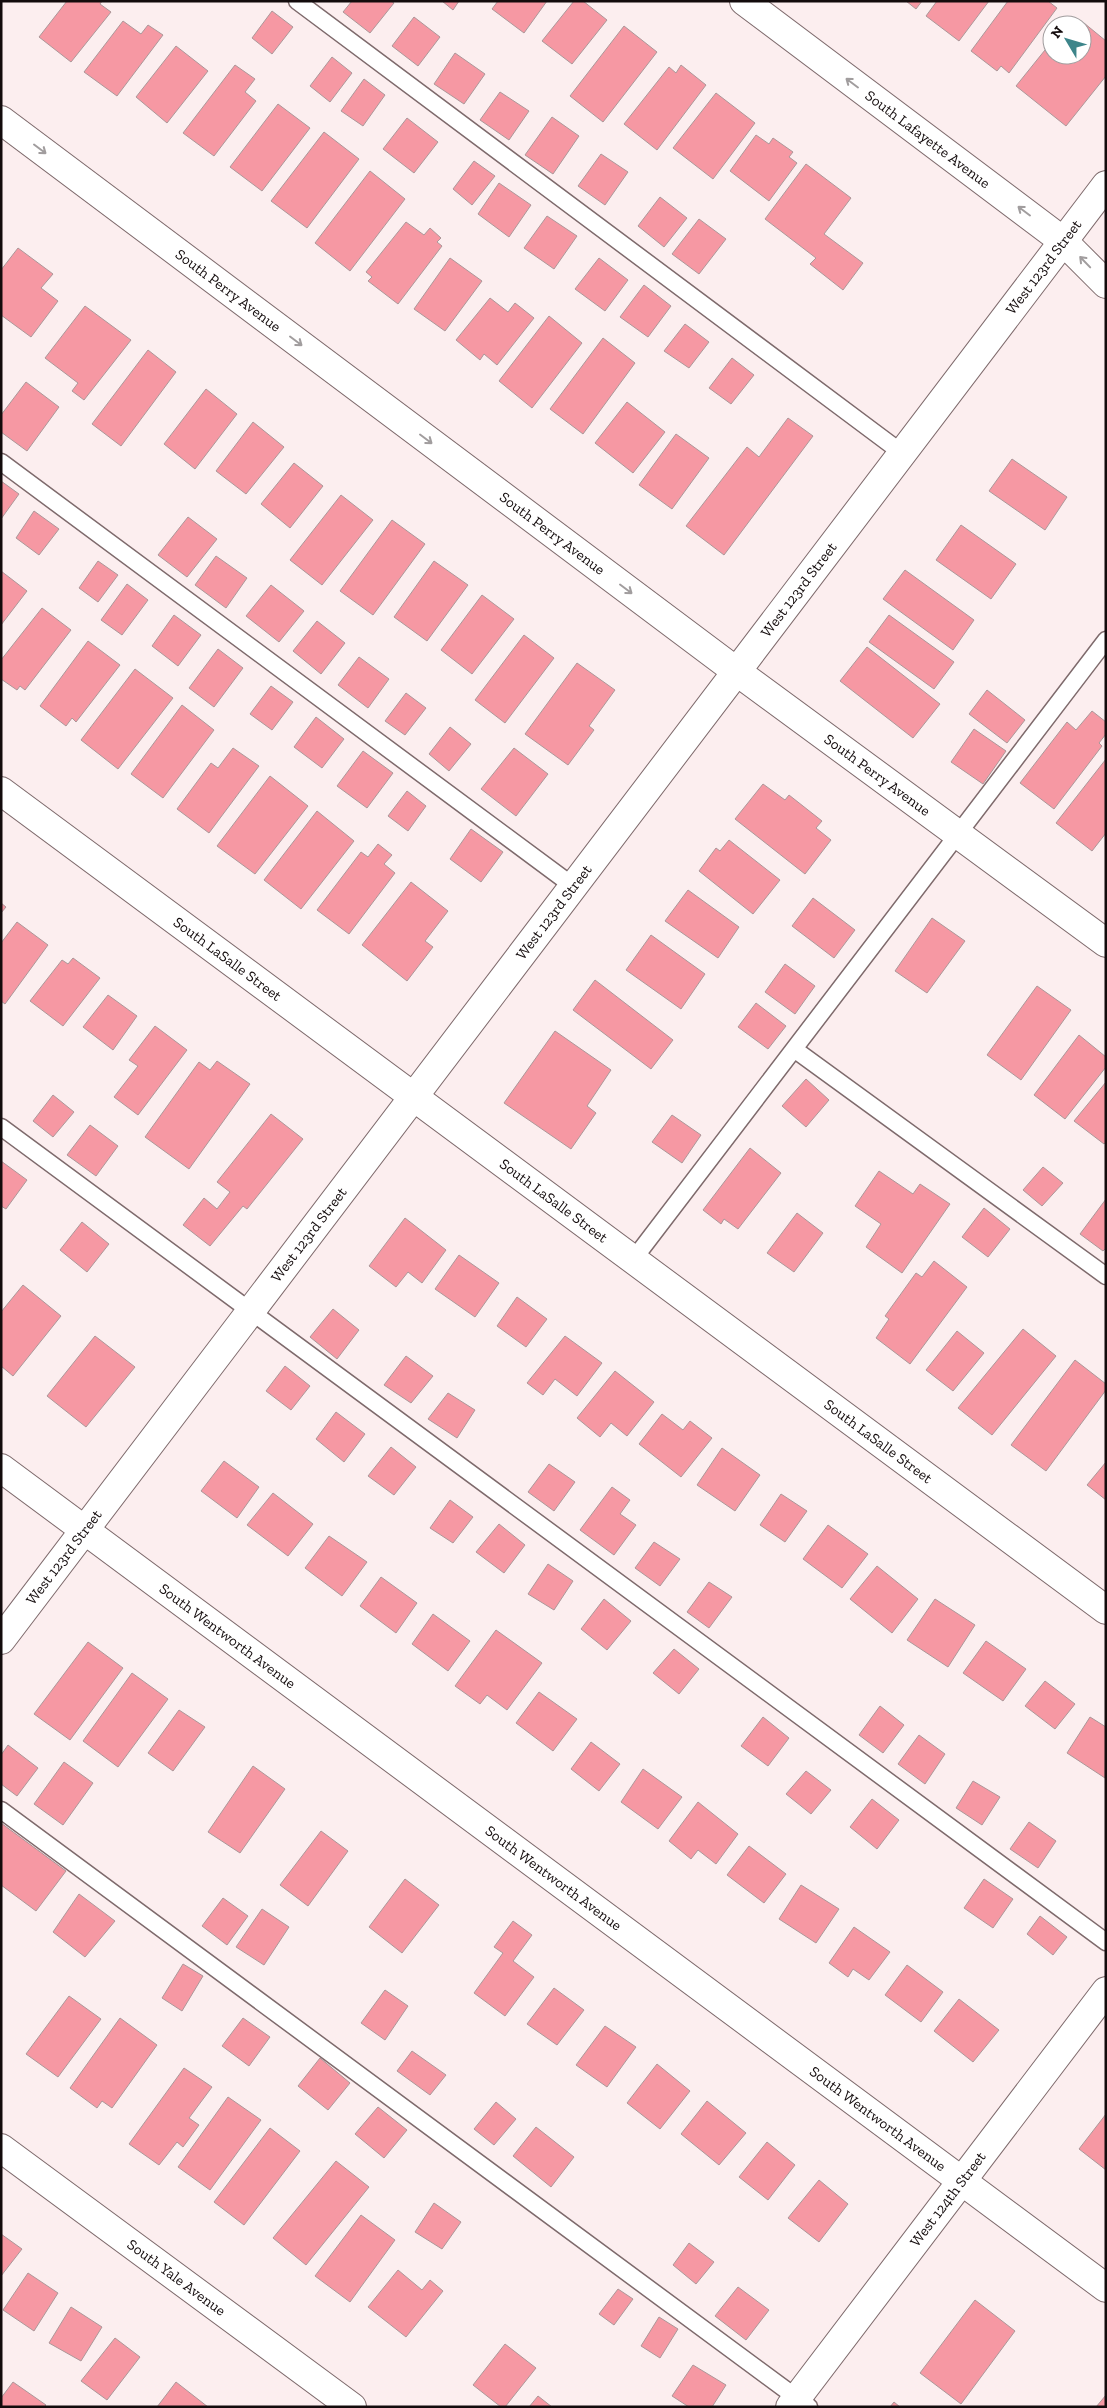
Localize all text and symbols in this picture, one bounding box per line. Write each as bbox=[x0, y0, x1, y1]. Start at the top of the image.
north arrow bbox=[1042, 15, 1092, 65]
text: N bbox=[1047, 23, 1067, 42]
one-way arrow bbox=[846, 77, 859, 88]
street label: South Lafayette Avenue bbox=[862, 86, 994, 192]
one-way arrow bbox=[33, 144, 47, 154]
one-way arrow bbox=[1018, 206, 1031, 217]
street label: West 123rd Street bbox=[1002, 216, 1086, 318]
street label: South Perry Avenue bbox=[172, 245, 285, 336]
one-way arrow bbox=[1079, 256, 1091, 269]
one-way arrow bbox=[289, 336, 303, 346]
one-way arrow bbox=[419, 433, 432, 444]
street label: South Perry Avenue bbox=[496, 488, 609, 579]
street label: West 123rd Street bbox=[757, 538, 841, 641]
one-way arrow bbox=[619, 584, 633, 594]
street label: South Perry Avenue bbox=[821, 730, 934, 820]
street label: West 123rd Street bbox=[512, 861, 596, 963]
street label: South LaSalle Street bbox=[170, 913, 286, 1005]
street label: South LaSalle Street bbox=[496, 1155, 612, 1247]
street label: West 123rd Street bbox=[267, 1183, 351, 1286]
street label: South LaSalle Street bbox=[821, 1395, 936, 1487]
street label: West 123rd Street bbox=[22, 1506, 106, 1608]
street label: South Wentworth Avenue bbox=[156, 1580, 299, 1693]
street label: South Wentworth Avenue bbox=[482, 1822, 625, 1934]
street label: South Wentworth Avenue bbox=[806, 2062, 950, 2175]
street label: West 124th Street bbox=[906, 2148, 990, 2250]
street label: South Yale Avenue bbox=[124, 2235, 229, 2320]

